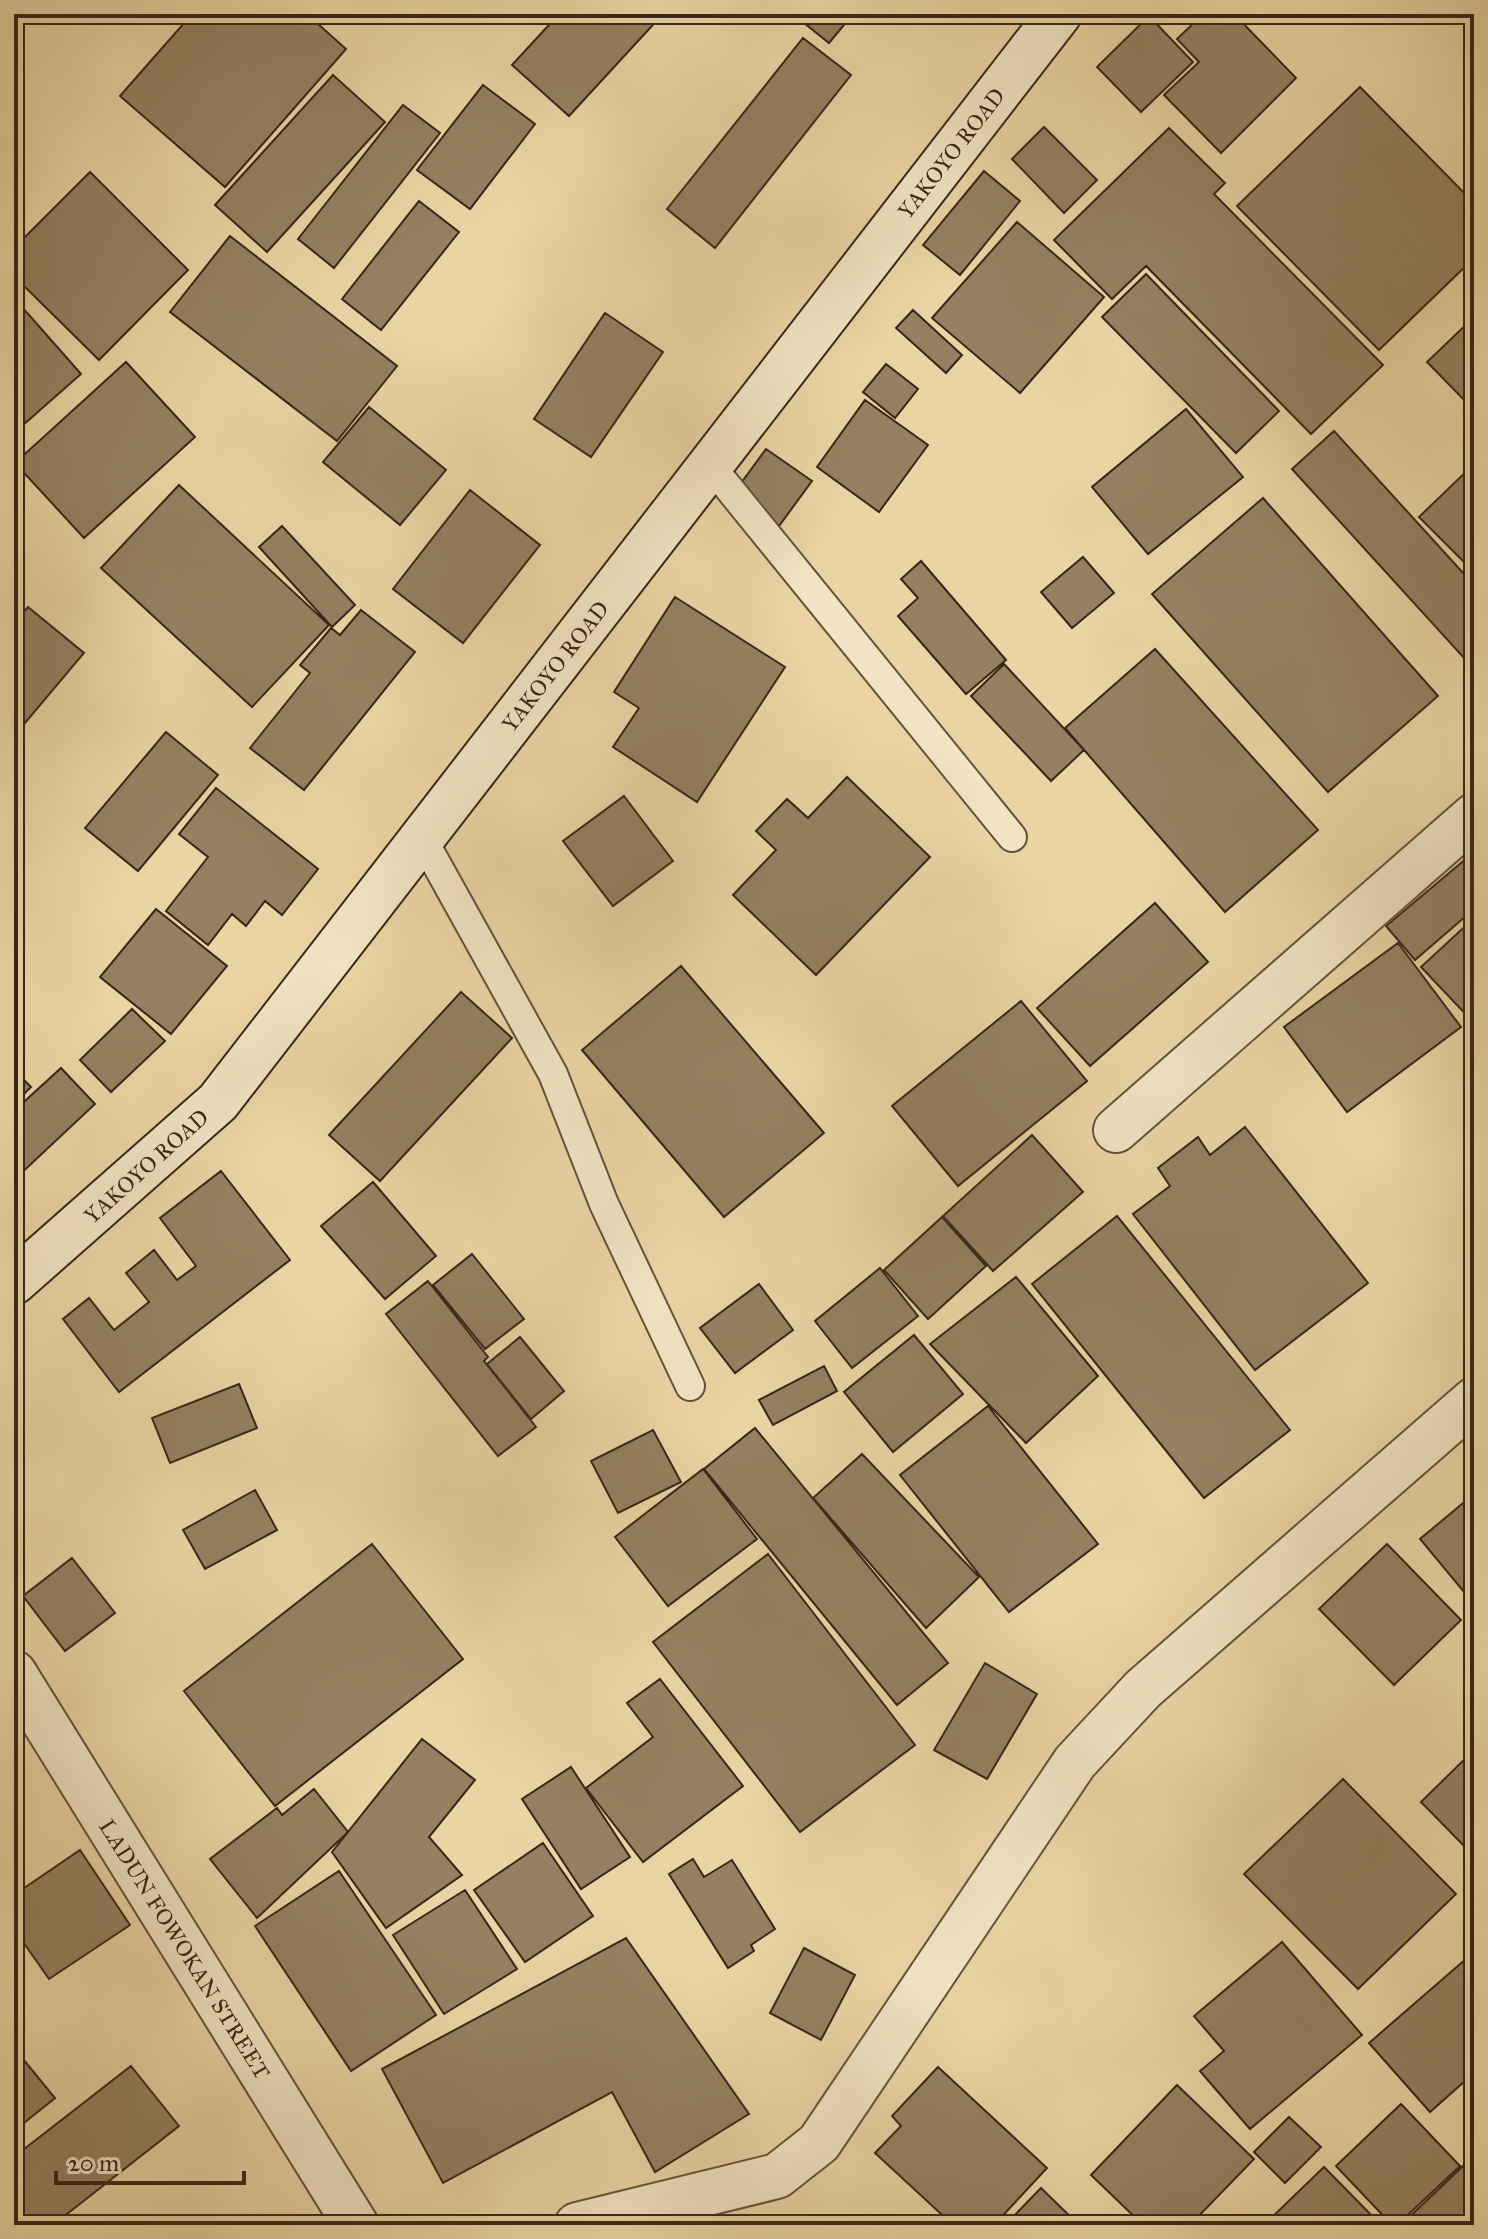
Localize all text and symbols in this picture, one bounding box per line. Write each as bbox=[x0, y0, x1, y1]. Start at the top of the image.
street label: YAKOYO ROAD bbox=[892, 83, 1011, 224]
street label: YAKOYO ROAD bbox=[496, 596, 615, 737]
street label: YAKOYO ROAD bbox=[79, 1103, 214, 1229]
street label: LADUN FOWOKAN STREET bbox=[93, 1814, 276, 2084]
scale bar bbox=[56, 2135, 244, 2185]
text: 20 m bbox=[68, 2148, 119, 2178]

